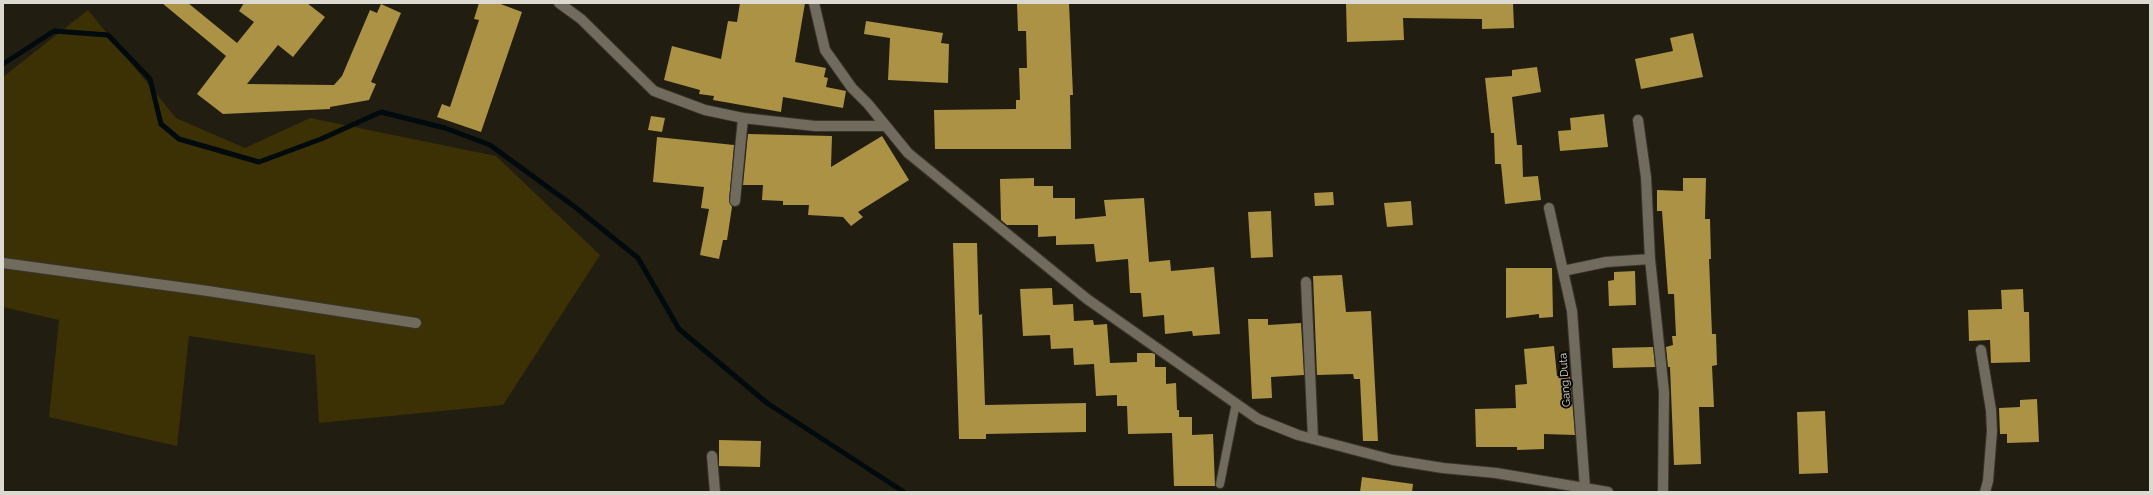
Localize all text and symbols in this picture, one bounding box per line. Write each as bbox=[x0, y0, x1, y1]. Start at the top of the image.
street label: Gang Duta bbox=[1557, 353, 1573, 407]

